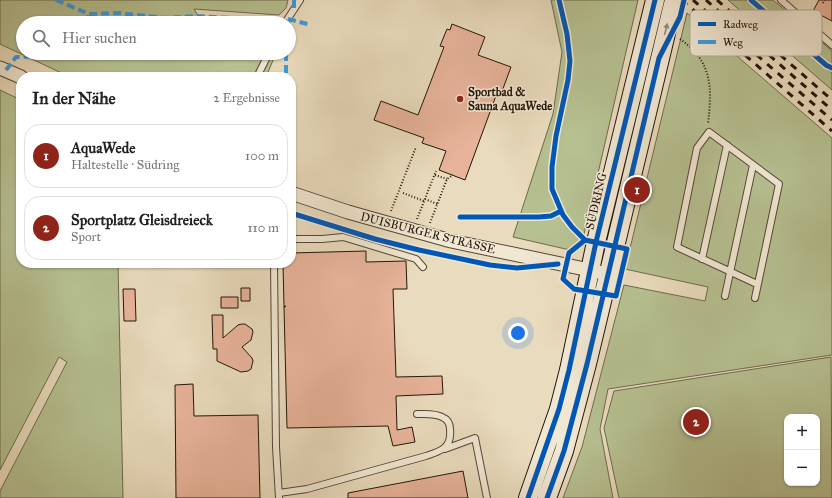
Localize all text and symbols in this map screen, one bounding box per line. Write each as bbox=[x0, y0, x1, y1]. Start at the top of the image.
legend bbox=[690, 10, 822, 56]
search box bbox=[16, 16, 296, 60]
text: Radweg bbox=[723, 18, 759, 31]
one-way arrow bbox=[663, 23, 669, 35]
icon: search bbox=[30, 27, 52, 49]
text: Hier suchen bbox=[62, 29, 137, 47]
text: Weg bbox=[723, 36, 744, 49]
place label: Sportbad & Sauna AquaWede bbox=[468, 85, 552, 114]
text: In der Nähe bbox=[32, 88, 116, 109]
text: 2 Ergebnisse bbox=[213, 90, 280, 106]
marker: Sportbad & Sauna AquaWede bbox=[455, 94, 465, 104]
text: AquaWede bbox=[71, 139, 136, 157]
text: 1 bbox=[43, 148, 49, 164]
text: 100 m bbox=[245, 148, 279, 164]
text: Haltestelle · Südring bbox=[71, 157, 179, 173]
street label: SÜDRING bbox=[582, 171, 609, 231]
pin: 1 bbox=[624, 175, 650, 205]
street label: DUISBURGER STRASSE bbox=[359, 209, 497, 257]
text: Sportplatz Gleisdreieck bbox=[71, 211, 213, 229]
text: 2 bbox=[43, 220, 49, 236]
text: 110 m bbox=[247, 220, 279, 236]
text: Sport bbox=[71, 229, 101, 245]
your location bbox=[508, 323, 528, 343]
pin: 2 bbox=[683, 407, 709, 437]
map controls bbox=[784, 414, 820, 486]
button: + bbox=[784, 414, 820, 450]
button: − bbox=[784, 450, 820, 486]

